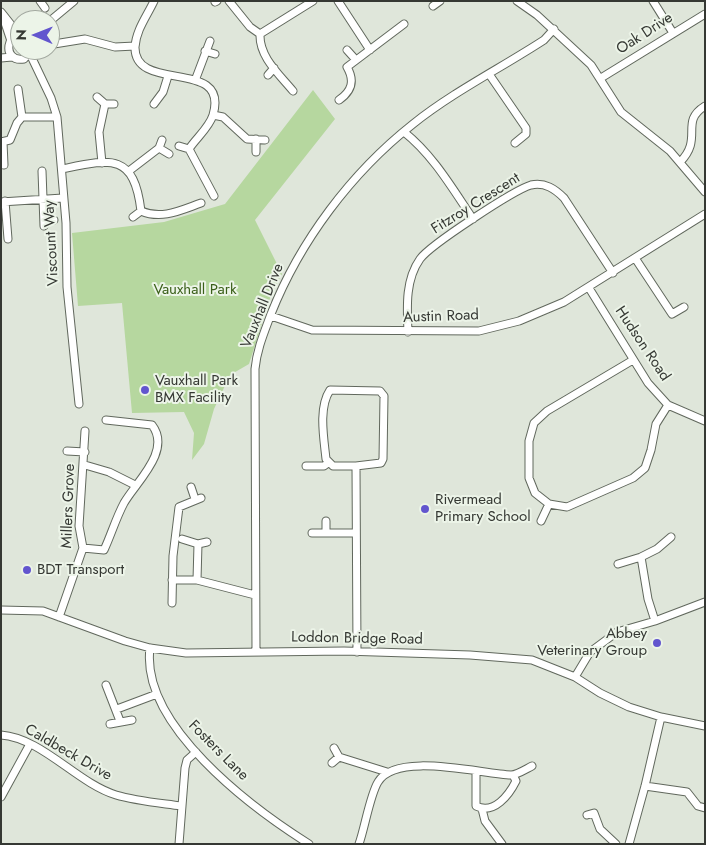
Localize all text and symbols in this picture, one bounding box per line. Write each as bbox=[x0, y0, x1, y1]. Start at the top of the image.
street label: Oak Drive bbox=[613, 9, 677, 59]
north arrow bbox=[10, 10, 60, 60]
text: N bbox=[11, 29, 31, 40]
street label: Fitzroy Crescent bbox=[428, 170, 524, 238]
street label: Viscount Way bbox=[41, 200, 63, 286]
street label: Vauxhall Drive bbox=[238, 261, 288, 351]
park label: Vauxhall Park bbox=[153, 281, 237, 299]
street label: Hudson Road bbox=[610, 303, 674, 385]
street label: Austin Road bbox=[403, 307, 479, 327]
place label: Vauxhall Park BMX Facility bbox=[155, 372, 238, 407]
marker: Vauxhall Park BMX Facility bbox=[139, 384, 151, 396]
street label: Millers Grove bbox=[59, 463, 79, 549]
place label: Rivermead Primary School bbox=[435, 491, 531, 526]
marker: Rivermead Primary School bbox=[419, 503, 431, 515]
place label: BDT Transport bbox=[37, 561, 124, 579]
marker: BDT Transport bbox=[21, 564, 33, 576]
place label: Abbey Veterinary Group bbox=[537, 625, 647, 660]
street label: Loddon Bridge Road bbox=[291, 629, 423, 649]
marker: Abbey Veterinary Group bbox=[651, 637, 663, 649]
street label: Fosters Lane bbox=[184, 717, 252, 785]
street label: Caldbeck Drive bbox=[21, 721, 115, 785]

